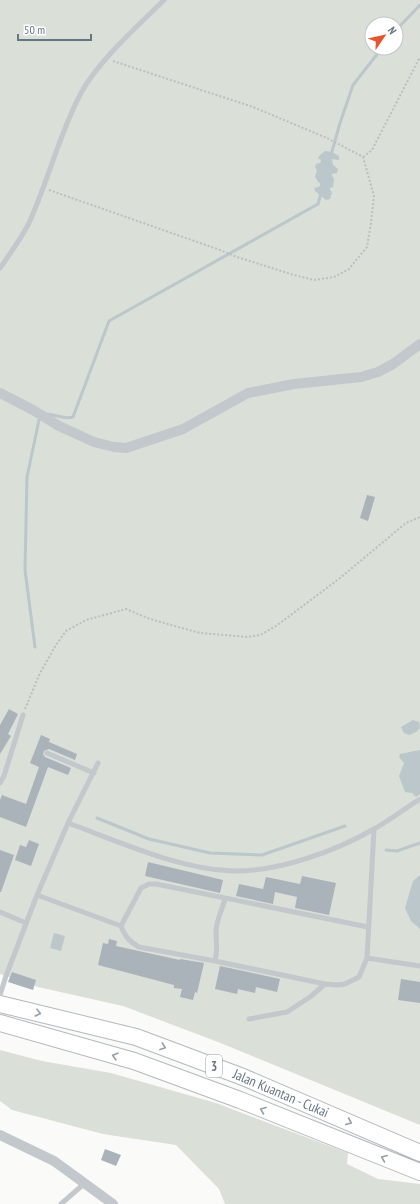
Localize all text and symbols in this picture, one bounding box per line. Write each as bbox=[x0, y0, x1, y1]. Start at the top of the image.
scale bar bbox=[18, 16, 91, 42]
north arrow bbox=[364, 16, 404, 56]
text: 50 m bbox=[24, 22, 45, 37]
text: N bbox=[385, 24, 400, 37]
one-way arrow bbox=[35, 1009, 41, 1017]
one-way arrow bbox=[160, 1043, 167, 1051]
one-way arrow bbox=[111, 1052, 118, 1061]
road number: 3 bbox=[206, 1055, 222, 1077]
street label: Jalan Kuantan - Cukai bbox=[229, 1064, 332, 1121]
one-way arrow bbox=[260, 1106, 267, 1114]
one-way arrow bbox=[344, 1117, 352, 1125]
one-way arrow bbox=[380, 1154, 387, 1162]

